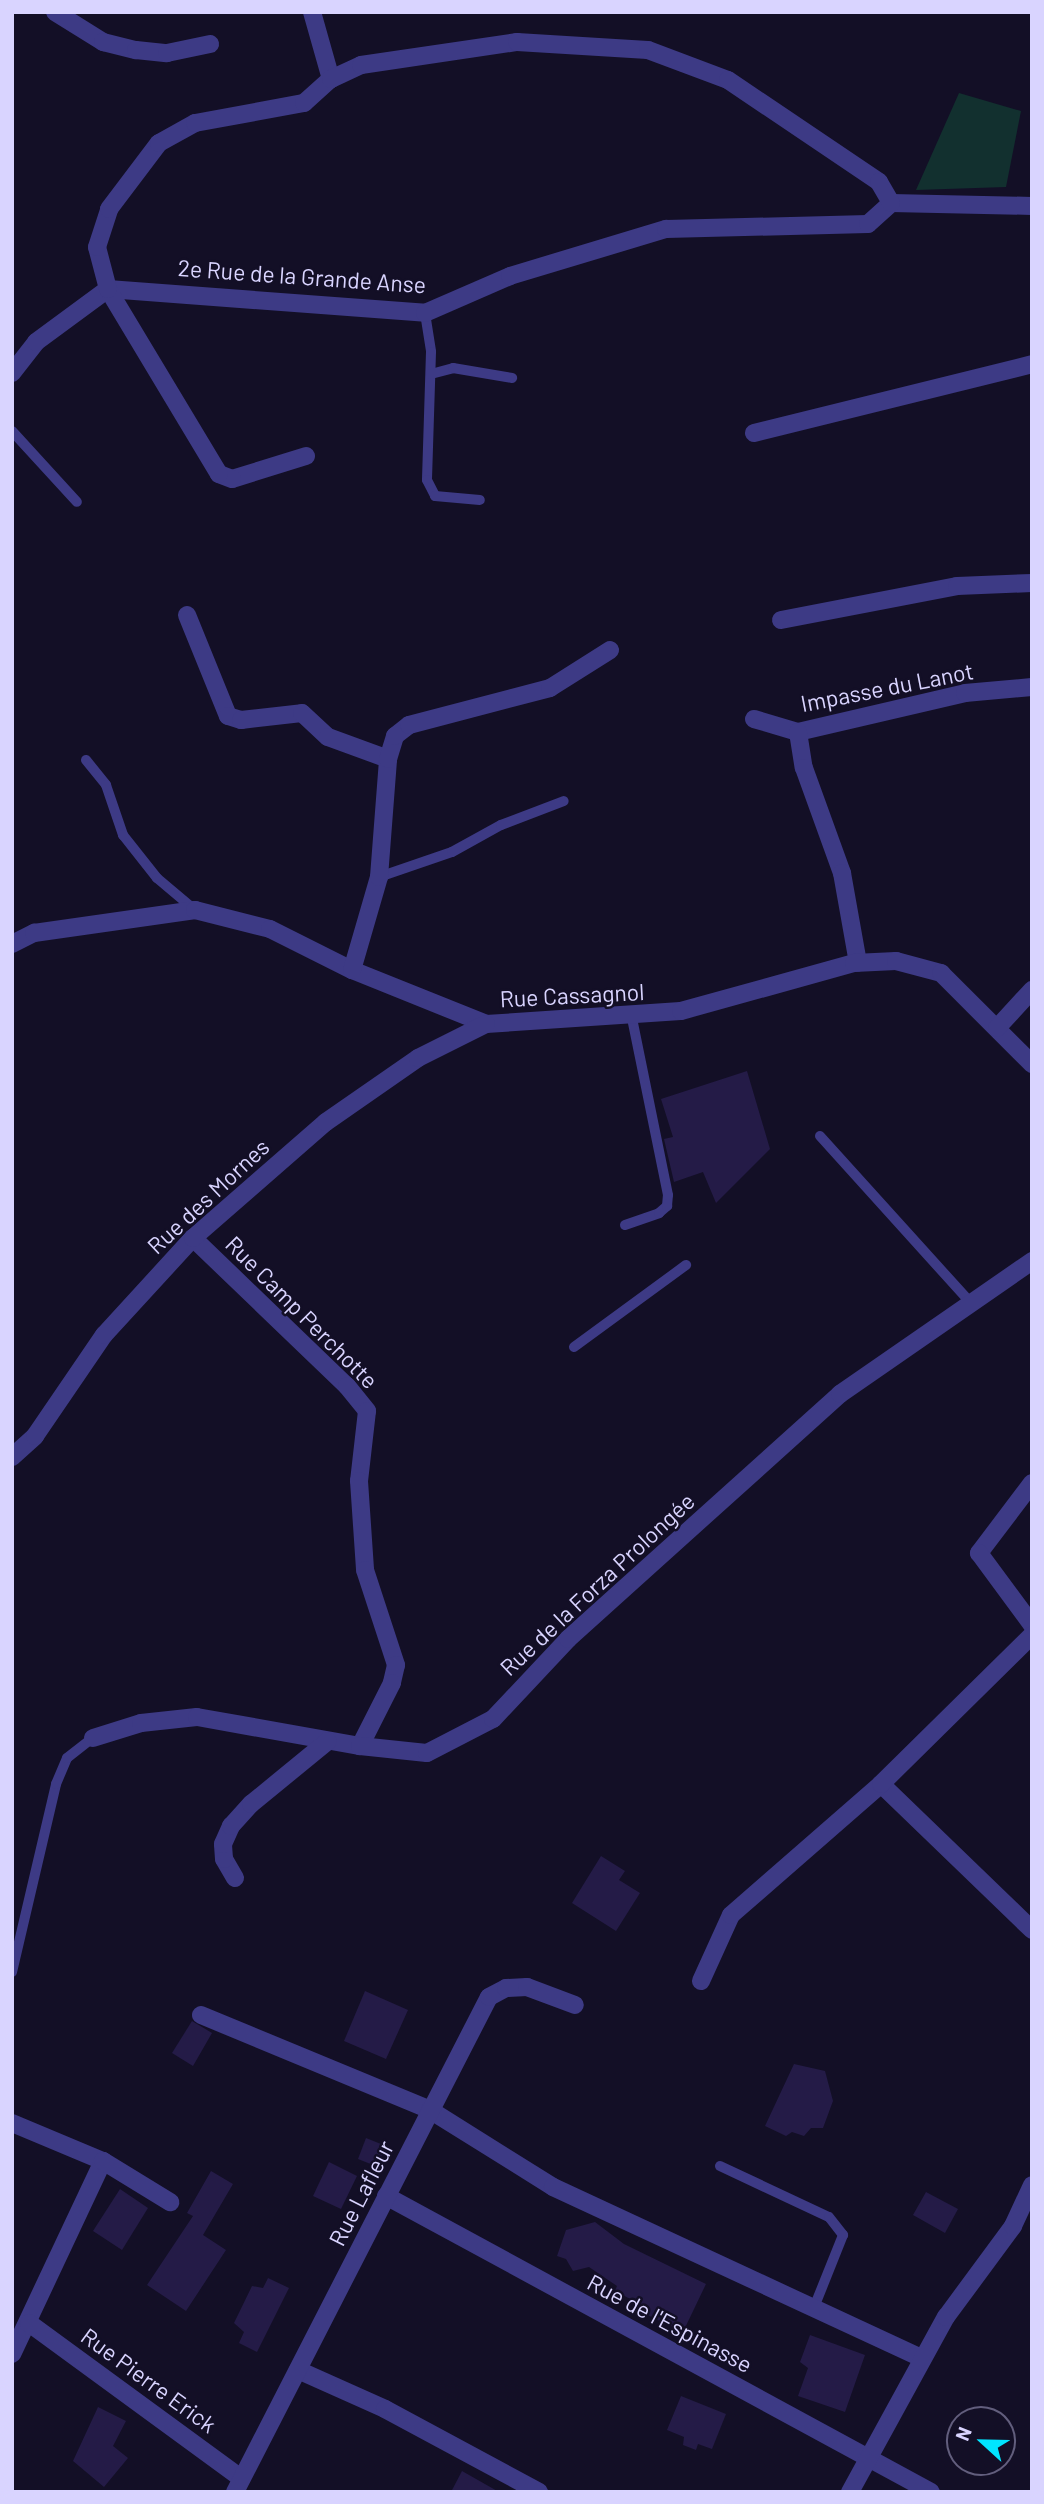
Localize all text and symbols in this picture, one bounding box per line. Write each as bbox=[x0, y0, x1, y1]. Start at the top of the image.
street label: 2e Rue de la Grande Anse bbox=[177, 254, 427, 298]
street label: Impasse du Lanot bbox=[798, 657, 976, 717]
street label: Rue Cassagnol bbox=[499, 977, 645, 1013]
street label: Rue des Mornes bbox=[141, 1133, 275, 1259]
street label: Rue Camp Perchotte bbox=[220, 1230, 384, 1394]
street label: Rue de la Forza Prolongée bbox=[494, 1487, 700, 1681]
street label: Rue Lafleur bbox=[323, 2136, 399, 2250]
street label: Rue de l'Espinasse bbox=[583, 2268, 757, 2378]
street label: Rue Pierre Erick bbox=[76, 2322, 222, 2438]
north arrow bbox=[946, 2406, 1016, 2476]
text: N bbox=[950, 2424, 976, 2444]

